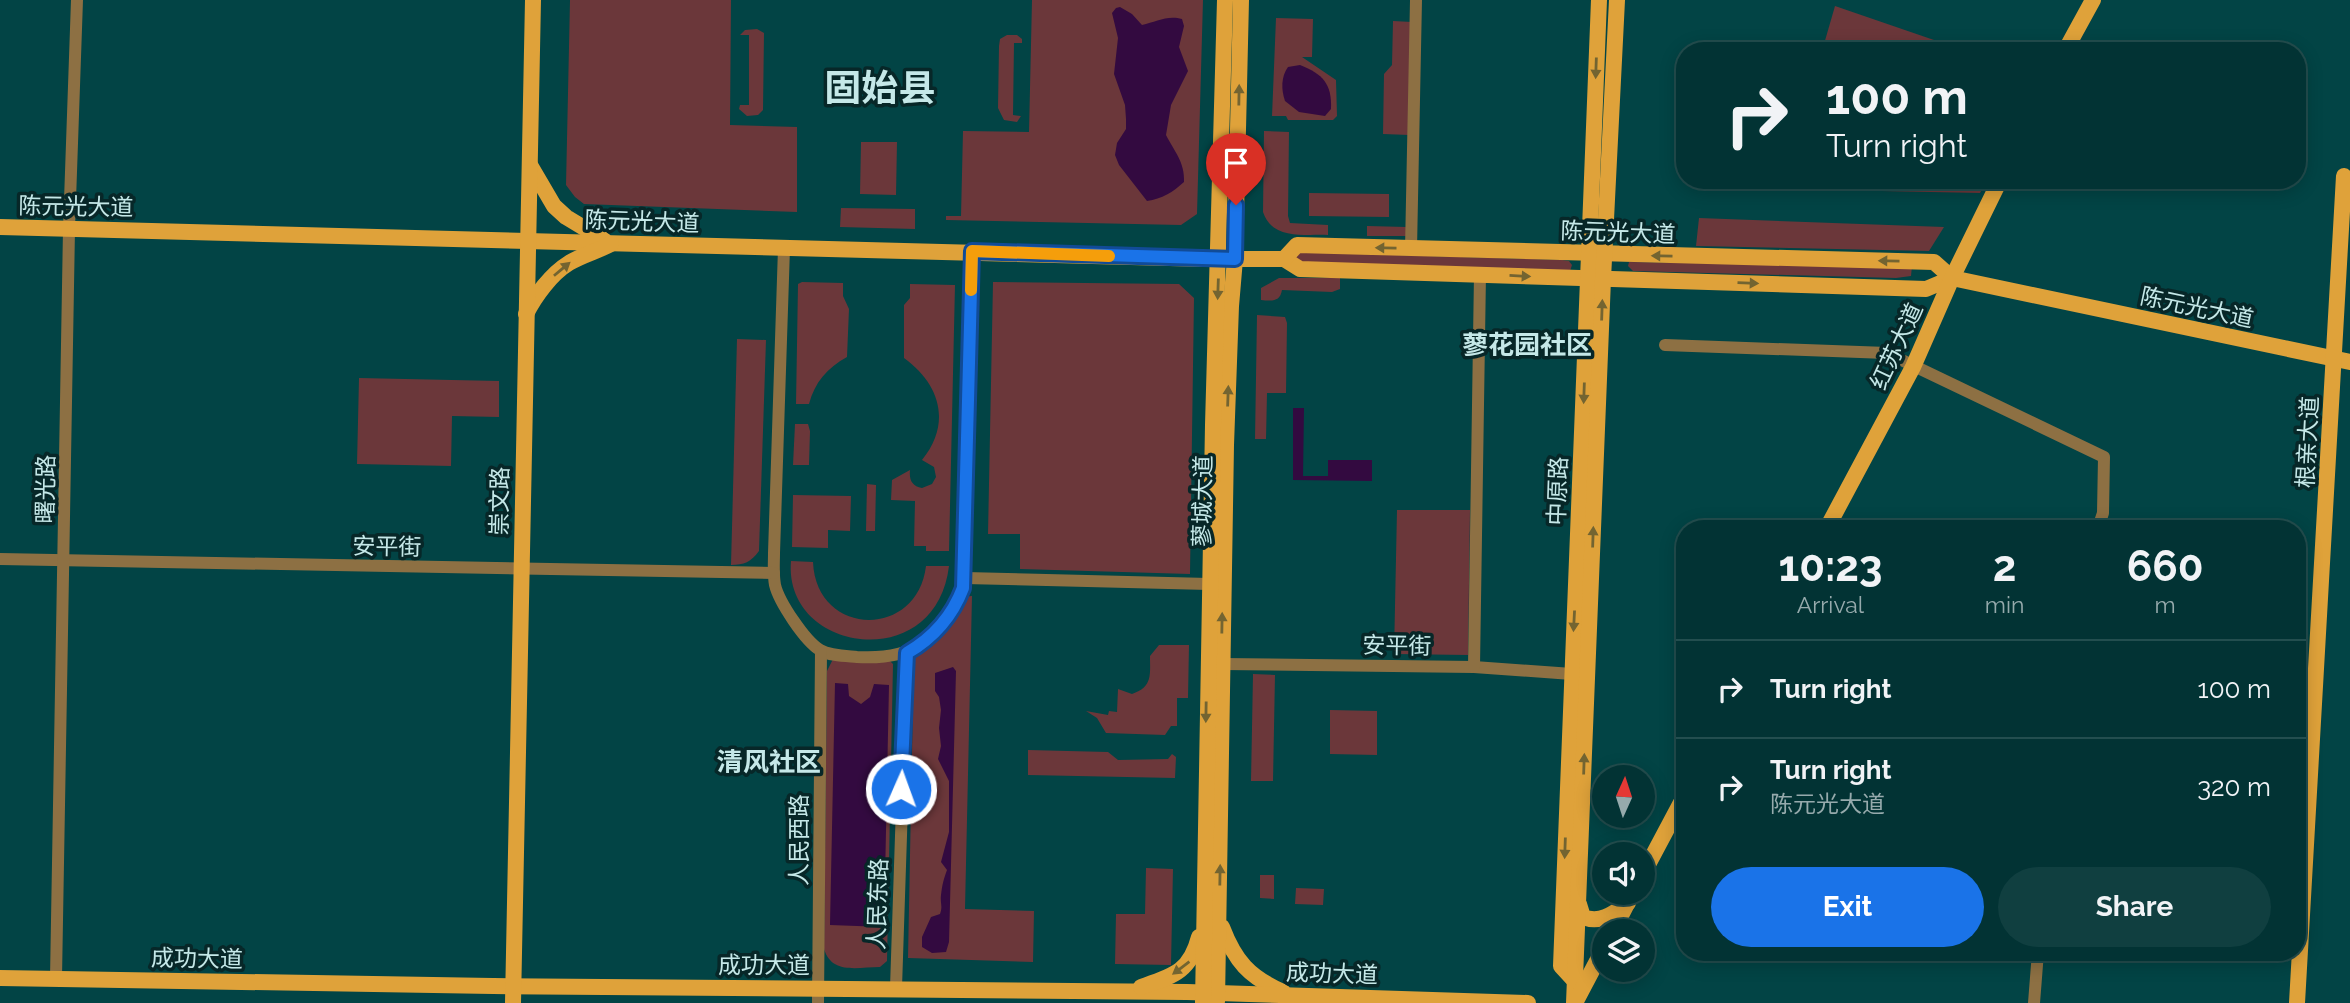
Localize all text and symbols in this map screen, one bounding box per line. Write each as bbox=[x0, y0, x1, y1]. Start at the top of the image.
one-way arrow bbox=[1590, 57, 1601, 79]
district label: 固始县 bbox=[825, 66, 936, 110]
text: 100 m bbox=[1826, 68, 1968, 125]
icon: right bbox=[1711, 70, 1802, 161]
one-way arrow bbox=[1233, 84, 1244, 106]
text: Turn right bbox=[1826, 127, 1967, 164]
pin bbox=[1206, 133, 1266, 205]
icon: arrive bbox=[1217, 144, 1255, 182]
street label: 陈元光大道 bbox=[18, 191, 134, 221]
street label: 陈元光大道 bbox=[584, 206, 700, 236]
street label: 陈元光大道 bbox=[1560, 217, 1676, 247]
one-way arrow bbox=[1374, 243, 1396, 254]
one-way arrow bbox=[1651, 250, 1673, 262]
one-way arrow bbox=[1878, 255, 1900, 267]
one-way arrow bbox=[553, 262, 570, 277]
one-way arrow bbox=[1510, 270, 1532, 281]
one-way arrow bbox=[1737, 277, 1759, 289]
one-way arrow bbox=[1212, 278, 1223, 300]
street label: 陈元光大道 bbox=[2138, 282, 2256, 332]
one-way arrow bbox=[1596, 299, 1607, 321]
street label: 红苏大道 bbox=[1864, 299, 1928, 393]
district label: 蓼花园社区 bbox=[1462, 330, 1592, 360]
one-way arrow bbox=[1578, 383, 1589, 405]
one-way arrow bbox=[1222, 385, 1233, 407]
street label: 根亲大道 bbox=[2291, 395, 2323, 489]
street label: 曙光路 bbox=[31, 454, 59, 524]
street label: 蓼城大道 bbox=[1188, 455, 1216, 547]
street label: 中原路 bbox=[1542, 456, 1572, 526]
street label: 崇文路 bbox=[485, 466, 513, 536]
one-way arrow bbox=[1587, 526, 1598, 548]
street label: 安平街 bbox=[352, 532, 422, 560]
text: 10:23 bbox=[1778, 542, 1882, 591]
text: 2 bbox=[1993, 542, 2016, 591]
text: 660 bbox=[2127, 542, 2204, 591]
text: Arrival bbox=[1797, 591, 1864, 618]
text: min bbox=[1985, 591, 2024, 618]
text: m bbox=[2155, 591, 2176, 618]
one-way arrow bbox=[1569, 610, 1580, 632]
one-way arrow bbox=[1217, 612, 1228, 634]
street label: 安平街 bbox=[1362, 631, 1432, 659]
icon: right bbox=[1711, 670, 1749, 708]
text: Turn right bbox=[1770, 674, 1891, 704]
text: 100 m bbox=[2198, 674, 2271, 704]
one-way arrow bbox=[1201, 701, 1212, 723]
district label: 清风社区 bbox=[717, 747, 821, 777]
position arrow bbox=[864, 752, 938, 826]
one-way arrow bbox=[1578, 753, 1589, 775]
text: Turn right bbox=[1770, 755, 1891, 785]
north arrow bbox=[1592, 765, 1656, 828]
map controls bbox=[1592, 765, 1655, 982]
icon: right bbox=[1711, 768, 1749, 806]
text: 320 m bbox=[2197, 772, 2271, 802]
text: 陈元光大道 bbox=[1770, 790, 1885, 817]
street label: 人民西路 bbox=[785, 794, 812, 886]
one-way arrow bbox=[1560, 837, 1571, 859]
button: sound bbox=[1592, 842, 1655, 905]
street label: 人民东路 bbox=[862, 858, 892, 950]
one-way arrow bbox=[1214, 864, 1226, 886]
button: Exit bbox=[1711, 867, 1984, 947]
button: Share bbox=[1998, 867, 2271, 947]
button: layers bbox=[1592, 919, 1655, 982]
street label: 成功大道 bbox=[151, 944, 243, 972]
street label: 成功大道 bbox=[718, 951, 810, 978]
street label: 成功大道 bbox=[1286, 958, 1378, 988]
one-way arrow bbox=[1173, 960, 1191, 975]

